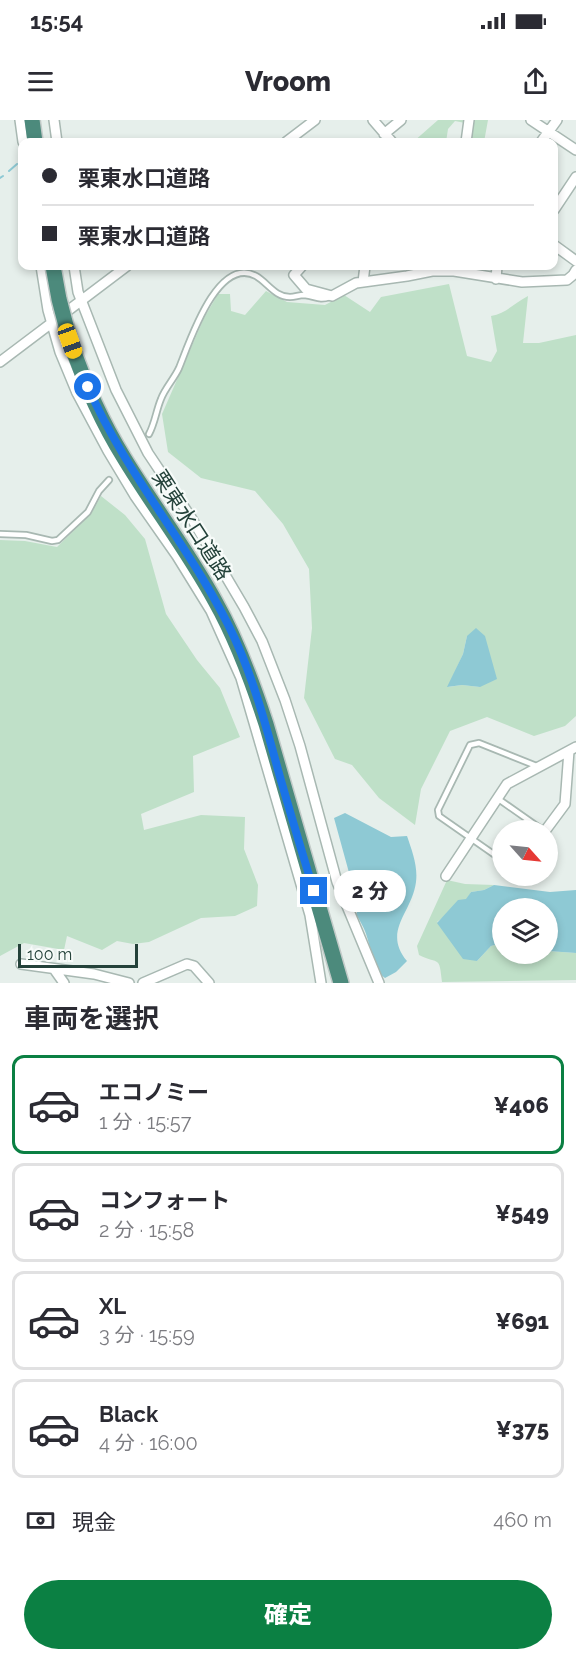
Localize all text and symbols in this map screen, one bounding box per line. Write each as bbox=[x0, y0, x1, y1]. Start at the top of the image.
text: 15:54 bbox=[30, 8, 83, 34]
icon: menu bbox=[24, 65, 57, 98]
icon: share bbox=[519, 65, 552, 98]
text: Vroom bbox=[245, 66, 331, 97]
text: 栗東水口道路 bbox=[78, 165, 210, 191]
text: 栗東水口道路 bbox=[78, 223, 210, 249]
car bbox=[55, 321, 85, 361]
route start bbox=[74, 373, 101, 400]
street label: 栗東水口道路 bbox=[147, 465, 237, 585]
north arrow bbox=[492, 820, 558, 886]
map controls bbox=[492, 820, 558, 964]
callout: 2 分 bbox=[335, 870, 407, 912]
route end bbox=[300, 877, 327, 904]
text: 2 分 bbox=[352, 879, 388, 903]
button: layers bbox=[492, 898, 558, 964]
scale bar bbox=[18, 941, 138, 968]
text: 100 m bbox=[27, 945, 72, 964]
text: 車両を選択 bbox=[24, 1003, 159, 1034]
icon: car bbox=[27, 1078, 81, 1132]
text: エコノミー bbox=[99, 1079, 209, 1105]
text: ¥406 bbox=[493, 1092, 549, 1118]
text: 1 分 · 15:57 bbox=[99, 1110, 191, 1134]
icon: car bbox=[27, 1186, 81, 1240]
text: コンフォート bbox=[99, 1187, 230, 1213]
text: ¥549 bbox=[495, 1200, 549, 1226]
text: 2 分 · 15:58 bbox=[99, 1218, 194, 1242]
text: XL bbox=[99, 1293, 126, 1319]
icon: car bbox=[27, 1294, 81, 1348]
text: ¥691 bbox=[495, 1308, 549, 1334]
text: 3 分 · 15:59 bbox=[99, 1323, 195, 1347]
text: Black bbox=[99, 1401, 158, 1427]
icon: car bbox=[27, 1402, 81, 1456]
text: ¥375 bbox=[496, 1416, 549, 1442]
text: 4 分 · 16:00 bbox=[99, 1431, 198, 1455]
icon: cash bbox=[24, 1504, 57, 1537]
text: 460 m bbox=[493, 1508, 552, 1532]
text: 現金 bbox=[72, 1509, 116, 1535]
button: 確定 bbox=[24, 1580, 552, 1649]

